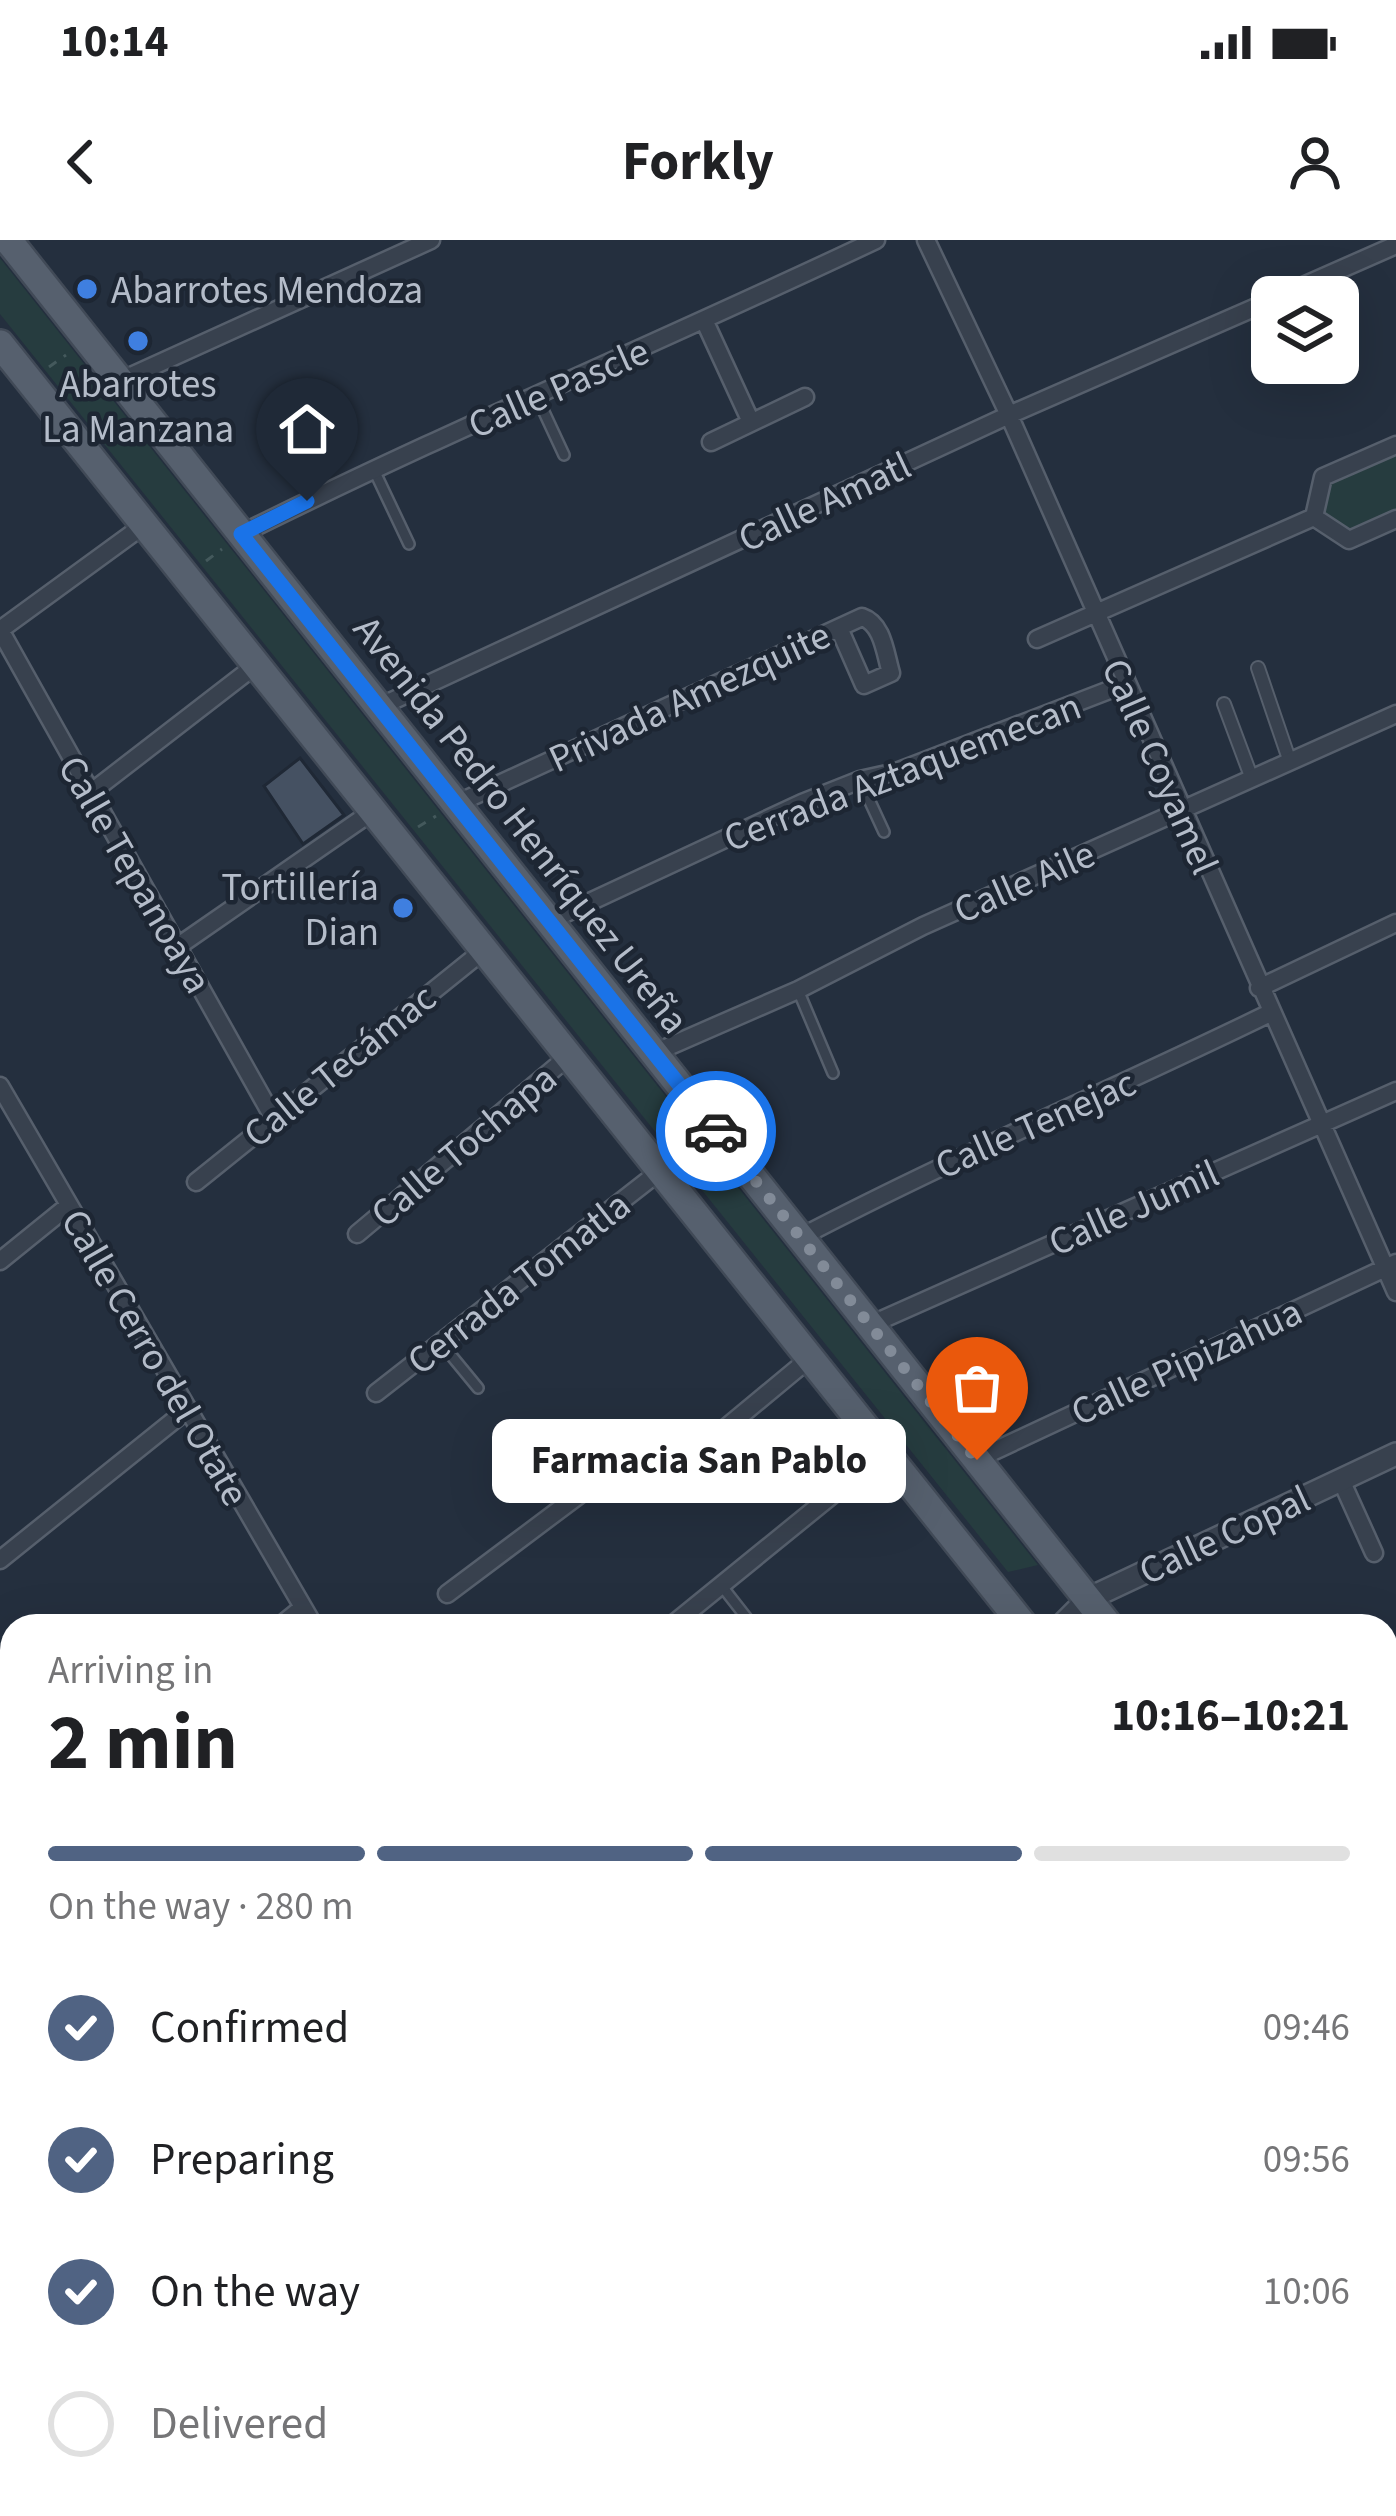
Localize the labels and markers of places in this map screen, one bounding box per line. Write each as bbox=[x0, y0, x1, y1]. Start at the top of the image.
place label: Abarrotes Mendoza bbox=[111, 263, 423, 319]
marker: Abarrotes Mendoza bbox=[74, 276, 100, 302]
marker: Abarrotes La Manzana bbox=[125, 328, 151, 354]
place label: Abarrotes La Manzana bbox=[42, 357, 234, 458]
pin bbox=[256, 378, 358, 501]
place label: Tortillería Dian bbox=[221, 860, 379, 961]
marker: Tortillería Dian bbox=[390, 895, 416, 921]
pin bbox=[926, 1337, 1028, 1460]
callout: Farmacia San Pablo bbox=[491, 1418, 905, 1502]

